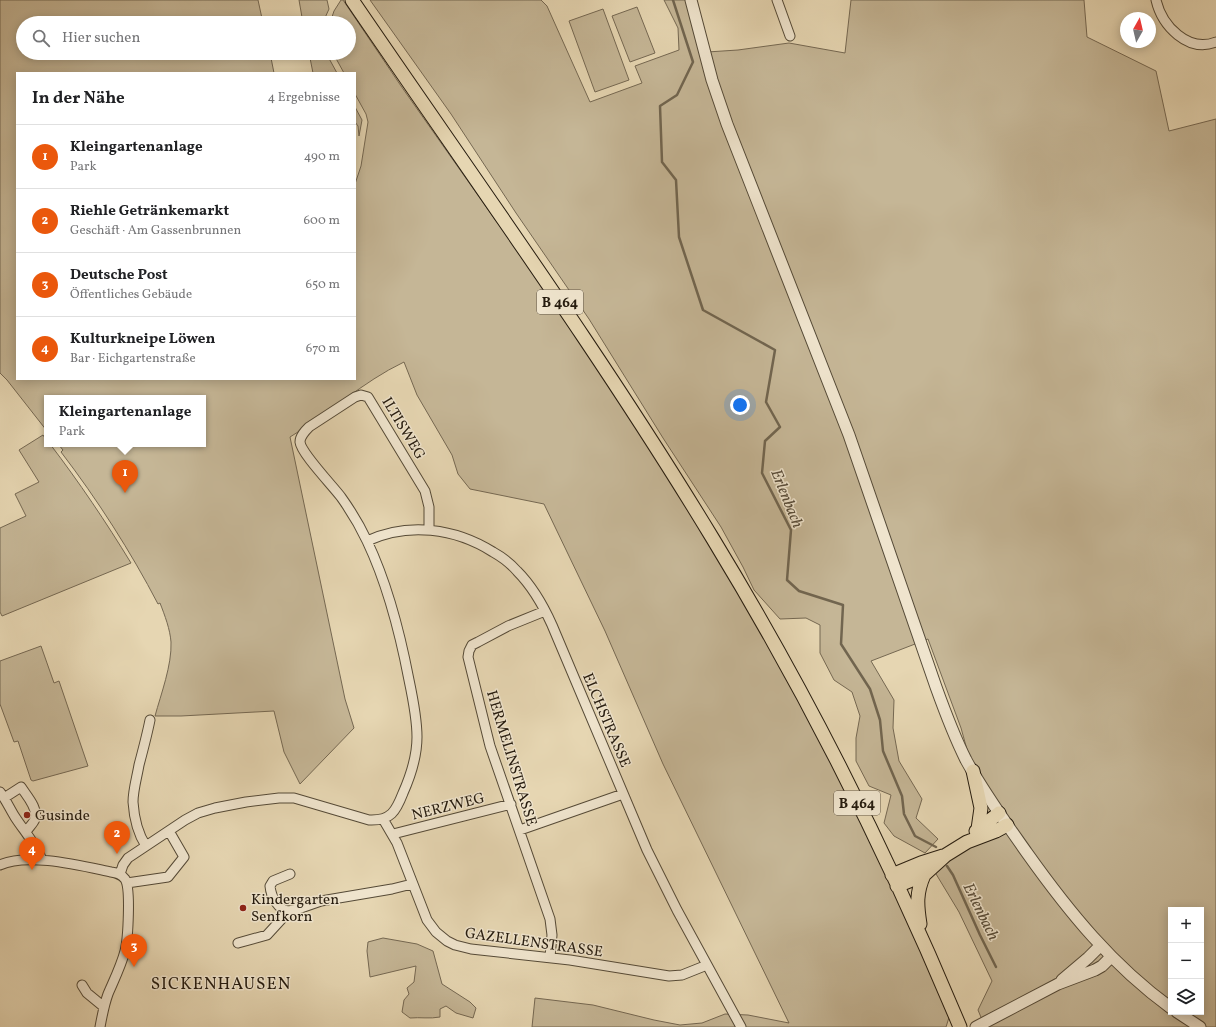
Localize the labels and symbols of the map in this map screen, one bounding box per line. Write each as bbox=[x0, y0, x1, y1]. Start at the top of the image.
north arrow bbox=[1120, 12, 1156, 48]
road number: B 464 bbox=[537, 290, 583, 314]
street label: ILTISWEG bbox=[376, 393, 430, 464]
your location bbox=[730, 395, 750, 415]
pin: 1 bbox=[112, 460, 138, 493]
water label: Erlenbach bbox=[764, 466, 808, 532]
street label: ELCHSTRASSE bbox=[576, 670, 635, 771]
street label: HERMELINSTRASSE bbox=[480, 688, 541, 829]
street label: NERZWEG bbox=[410, 788, 487, 827]
road number: B 464 bbox=[834, 791, 880, 815]
place label: Gusinde bbox=[35, 806, 90, 827]
marker: Gusinde bbox=[22, 810, 32, 820]
pin: 2 bbox=[104, 821, 130, 854]
pin: 4 bbox=[19, 837, 45, 870]
water label: Erlenbach bbox=[957, 879, 1004, 944]
place label: Kindergarten Senfkorn bbox=[251, 890, 339, 928]
marker: Kindergarten Senfkorn bbox=[238, 903, 248, 913]
street label: GAZELLENSTRASSE bbox=[464, 923, 604, 964]
pin: 3 bbox=[121, 934, 147, 967]
district label: SICKENHAUSEN bbox=[151, 973, 291, 996]

